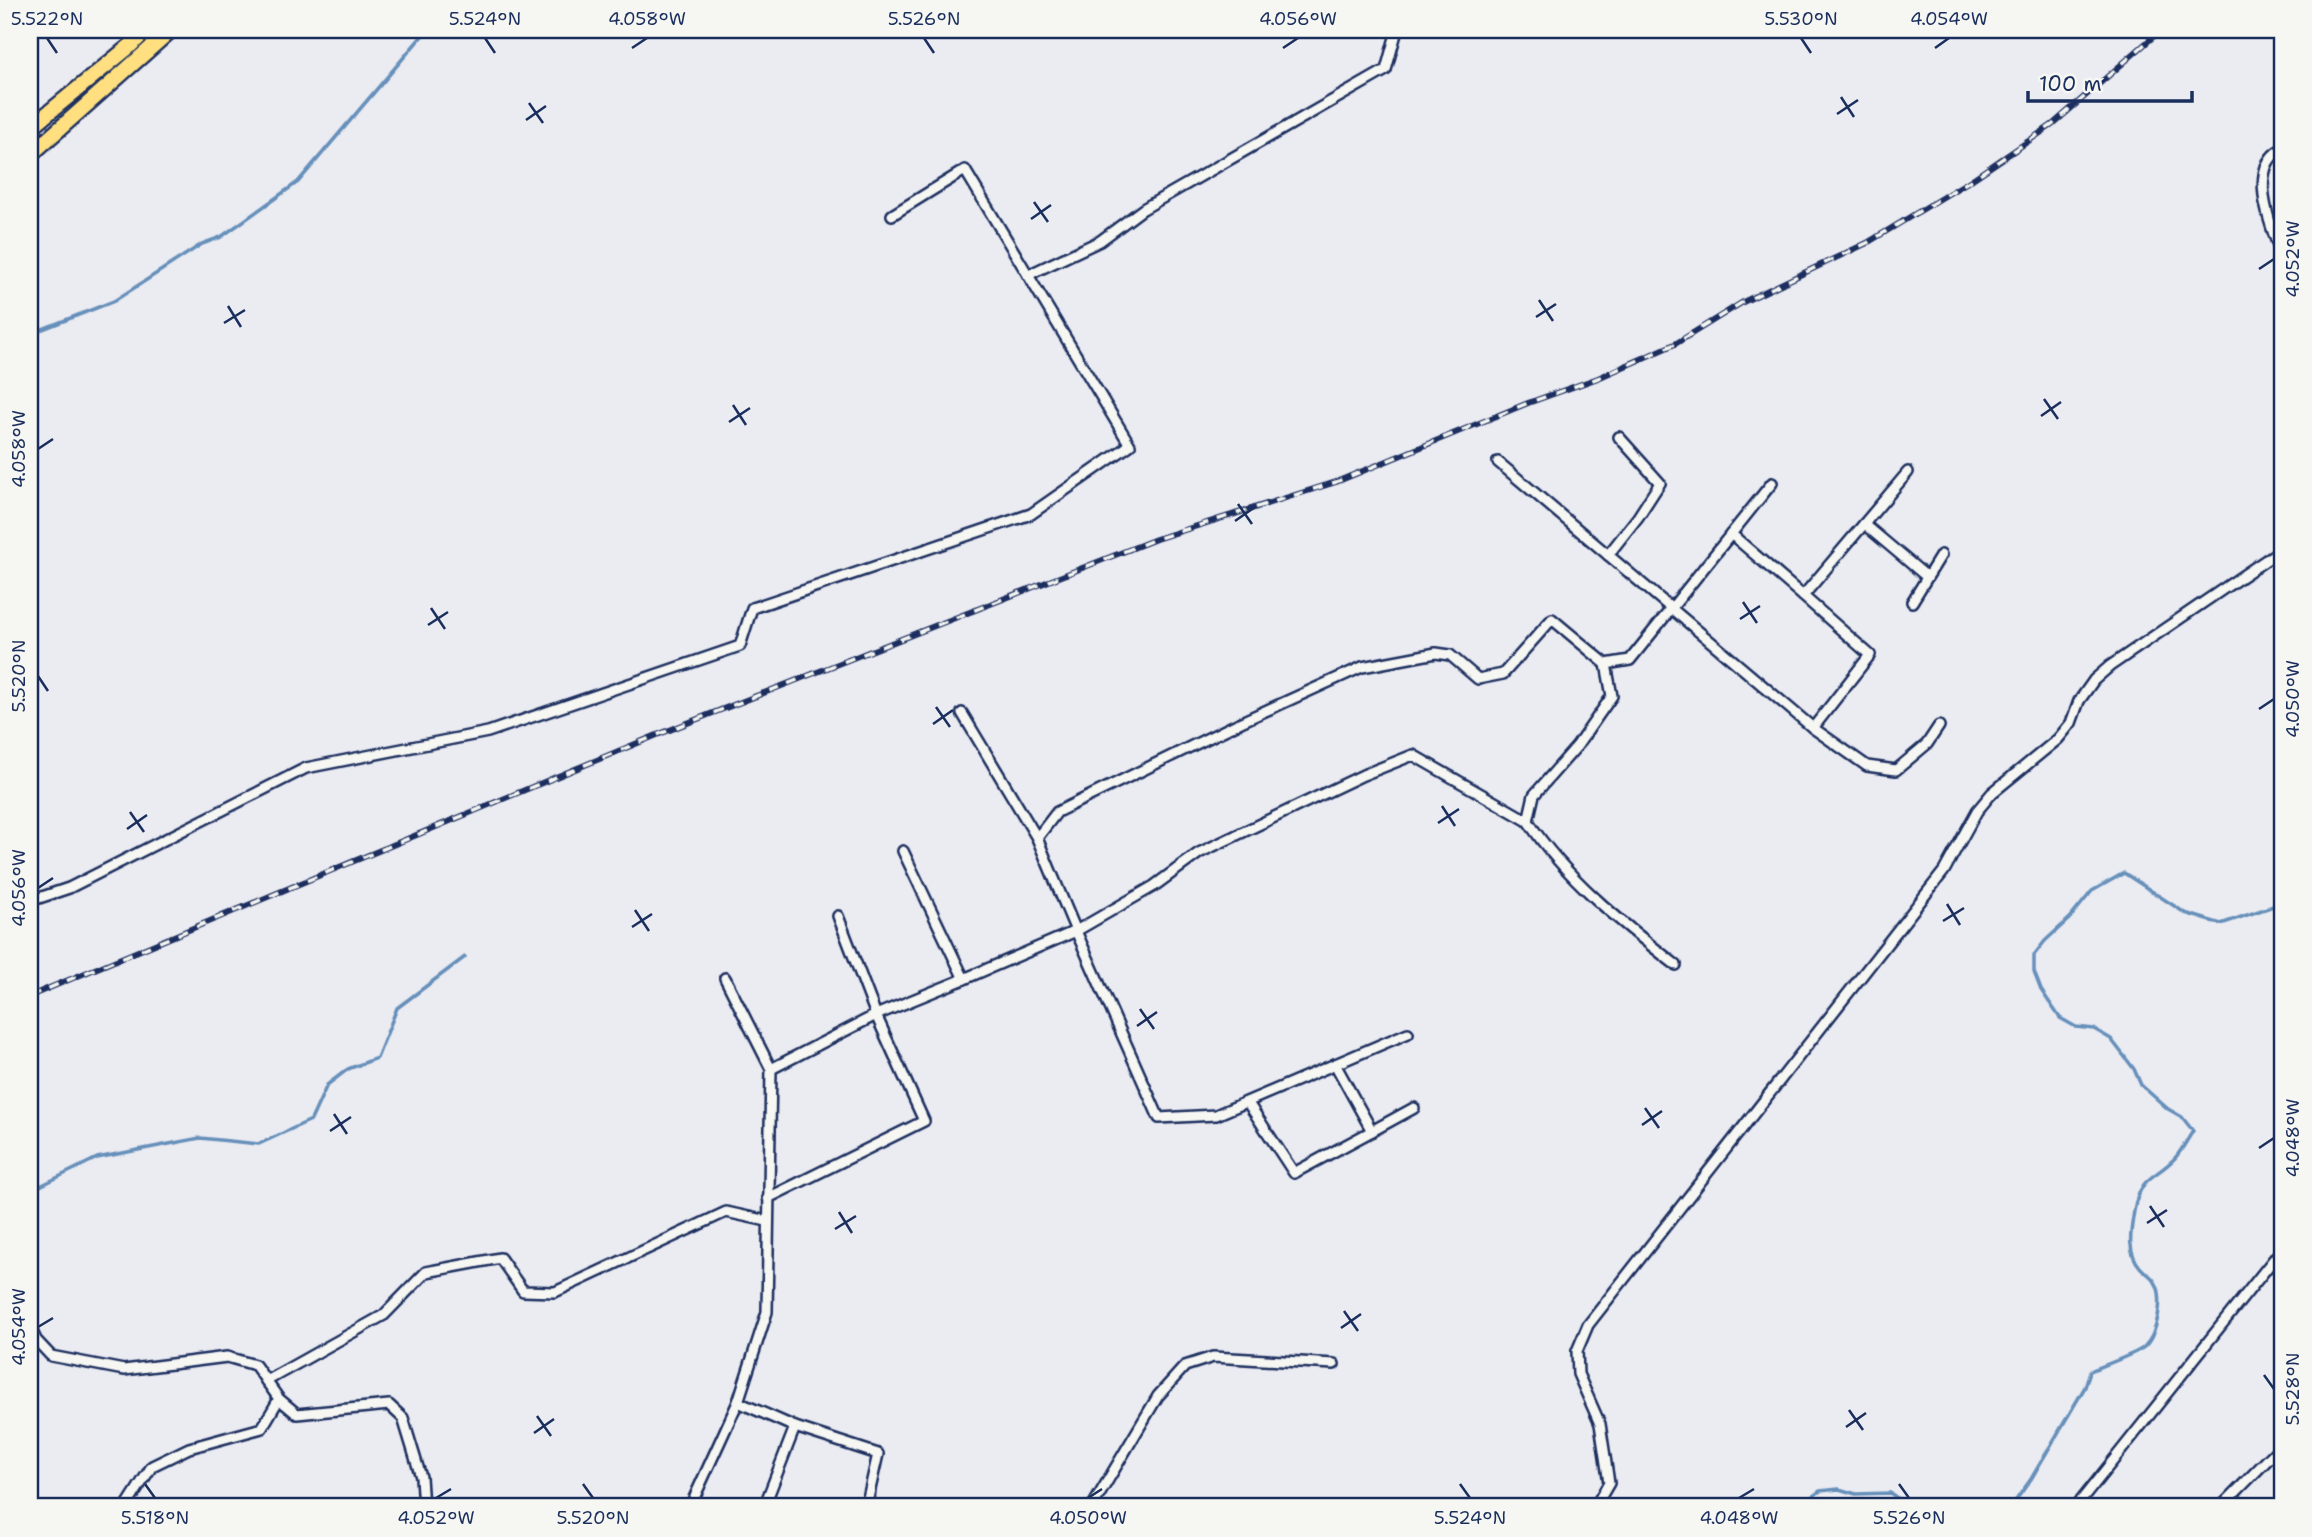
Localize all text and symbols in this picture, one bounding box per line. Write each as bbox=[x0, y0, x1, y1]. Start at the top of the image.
text: 5.522°N bbox=[11, 7, 83, 31]
text: 5.524°N bbox=[449, 7, 521, 31]
text: 4.058°W bbox=[608, 7, 686, 31]
text: 5.526°N bbox=[888, 7, 960, 31]
text: 4.056°W bbox=[1259, 7, 1337, 31]
text: 5.530°N bbox=[1764, 7, 1838, 31]
text: 4.054°W bbox=[1910, 7, 1988, 31]
scale bar bbox=[2028, 60, 2193, 104]
text: 100 m bbox=[2039, 70, 2102, 98]
text: 4.052°W bbox=[2281, 220, 2305, 298]
text: 4.058°W bbox=[7, 410, 31, 488]
text: 5.520°N bbox=[7, 640, 31, 712]
text: 4.050°W bbox=[2281, 660, 2305, 738]
text: 4.056°W bbox=[7, 849, 31, 927]
text: 4.048°W bbox=[2281, 1098, 2305, 1178]
text: 4.054°W bbox=[7, 1288, 31, 1366]
text: 5.528°N bbox=[2281, 1353, 2305, 1425]
text: 5.518°N bbox=[121, 1506, 189, 1530]
text: 4.052°W bbox=[397, 1506, 475, 1530]
text: 5.520°N bbox=[557, 1506, 629, 1530]
text: 4.050°W bbox=[1049, 1506, 1127, 1530]
text: 5.524°N bbox=[1434, 1506, 1506, 1530]
text: 4.048°W bbox=[1699, 1506, 1779, 1530]
text: 5.526°N bbox=[1873, 1506, 1945, 1530]

